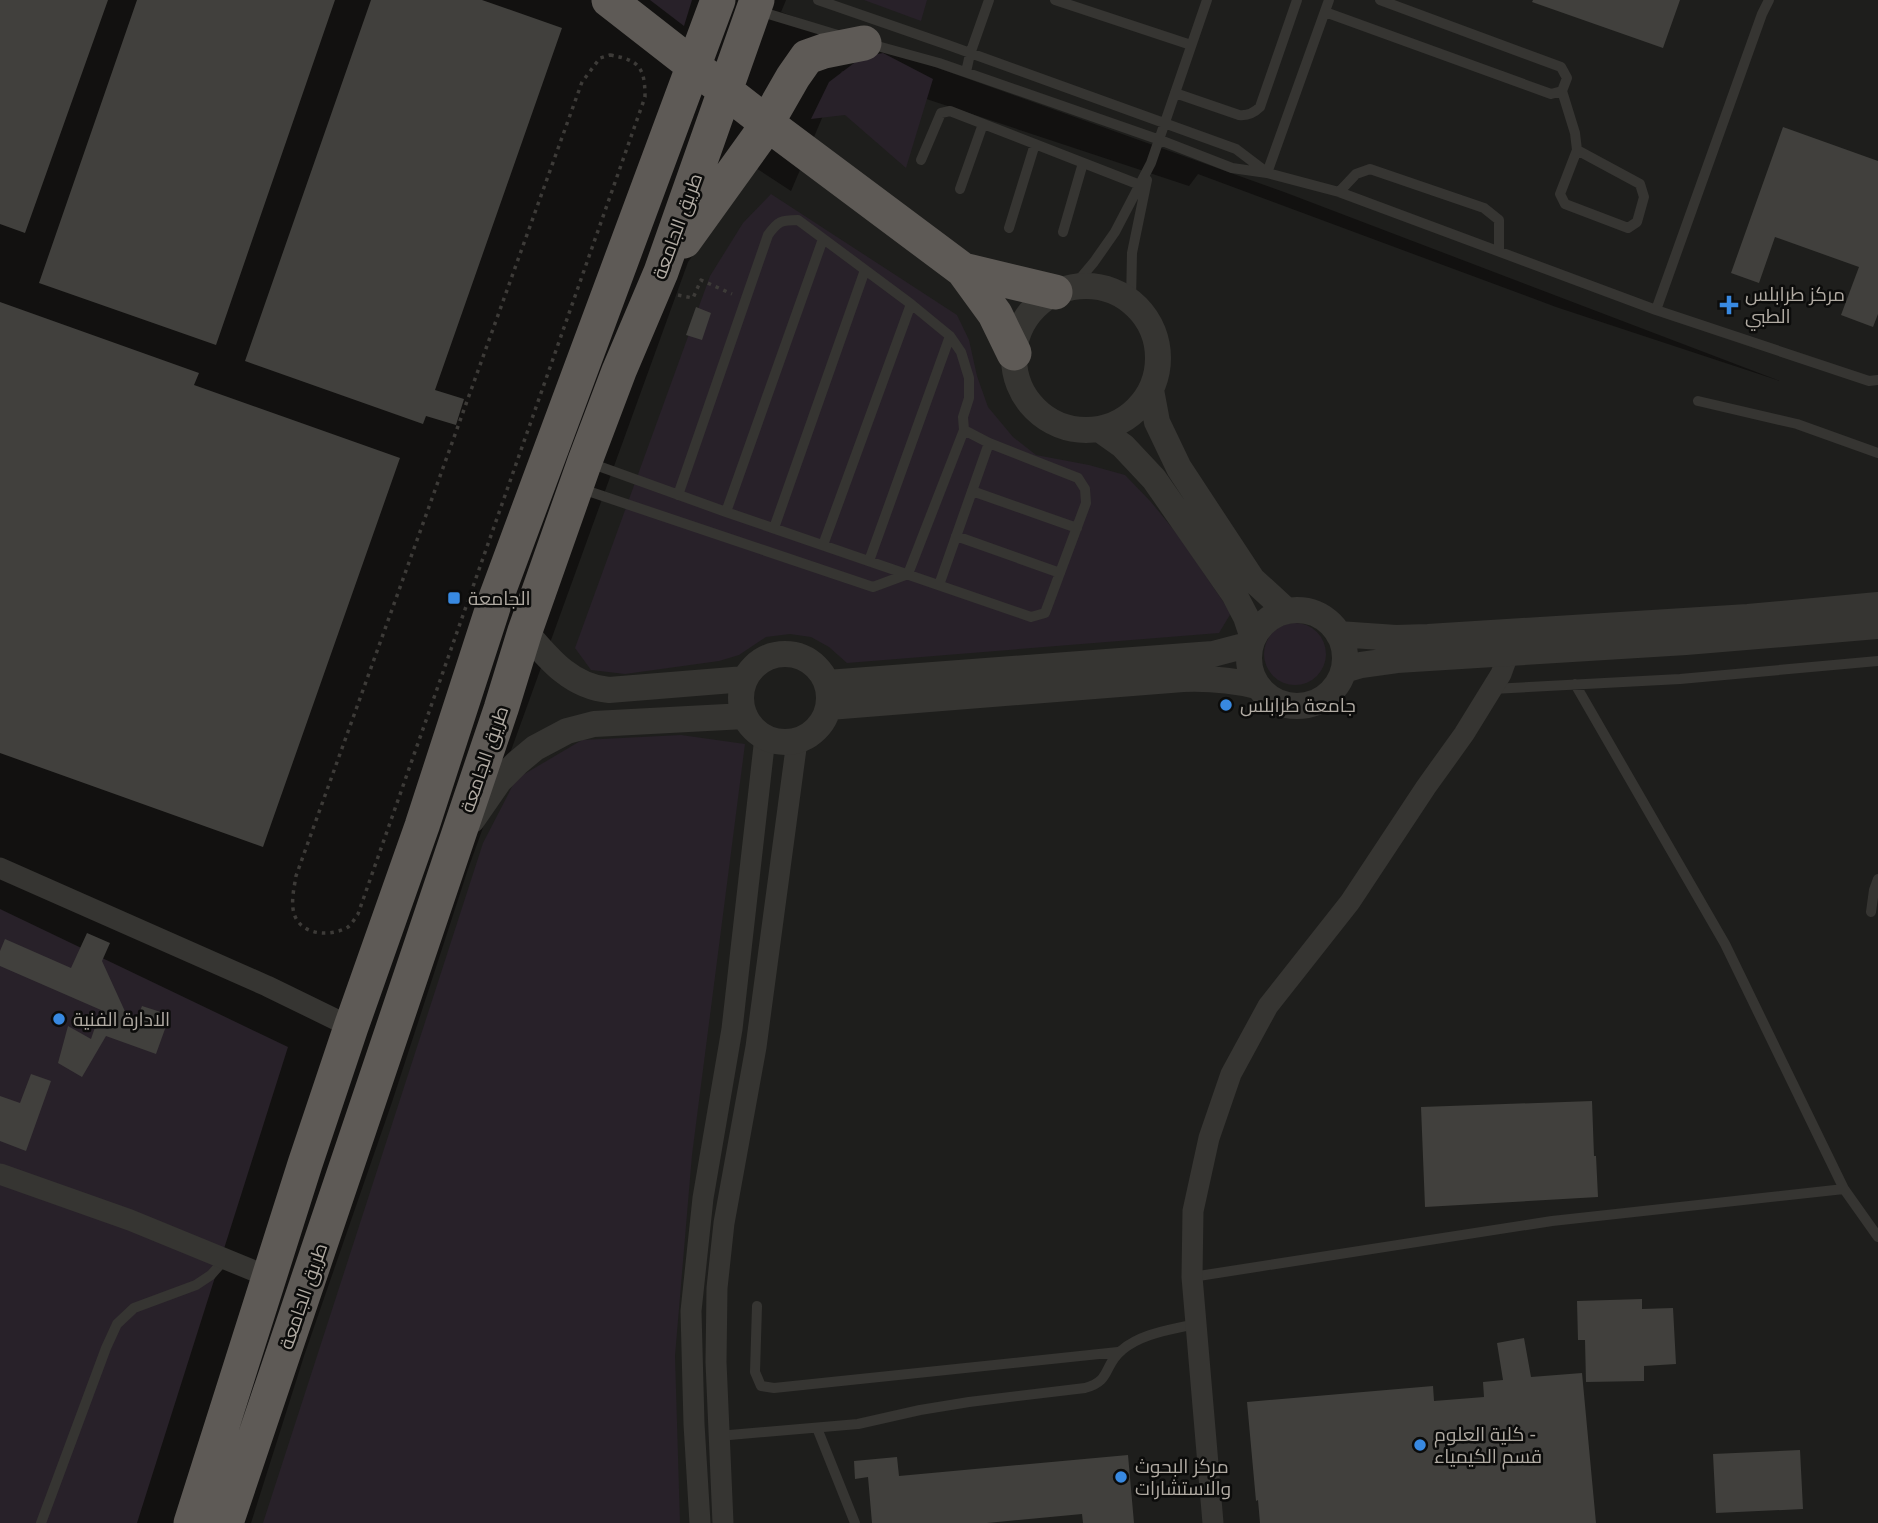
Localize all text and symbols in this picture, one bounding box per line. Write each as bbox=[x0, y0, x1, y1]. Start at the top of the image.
street label: طريق الجامعة bbox=[647, 170, 708, 283]
place label: مركز طرابلس الطبي bbox=[1745, 282, 1845, 331]
marker: مركز طرابلس الطبي bbox=[1719, 295, 1739, 315]
place label: الجامعة bbox=[468, 586, 531, 609]
marker: الجامعة bbox=[446, 590, 462, 606]
place label: جامعة طرابلس bbox=[1240, 693, 1356, 717]
marker: جامعة طرابلس bbox=[1218, 697, 1234, 713]
street label: طريق الجامعة bbox=[455, 703, 514, 816]
place label: الادارة الفنية bbox=[73, 1007, 170, 1031]
marker: الادارة الفنية bbox=[51, 1011, 67, 1027]
street label: طريق الجامعة bbox=[274, 1240, 333, 1353]
place label: كلية العلوم - قسم الكيمياء bbox=[1434, 1422, 1542, 1470]
marker: كلية العلوم - قسم الكيمياء bbox=[1412, 1437, 1428, 1453]
place label: مركز البحوث والاستشارات bbox=[1135, 1454, 1231, 1500]
marker: مركز البحوث والاستشارات bbox=[1113, 1469, 1129, 1485]

